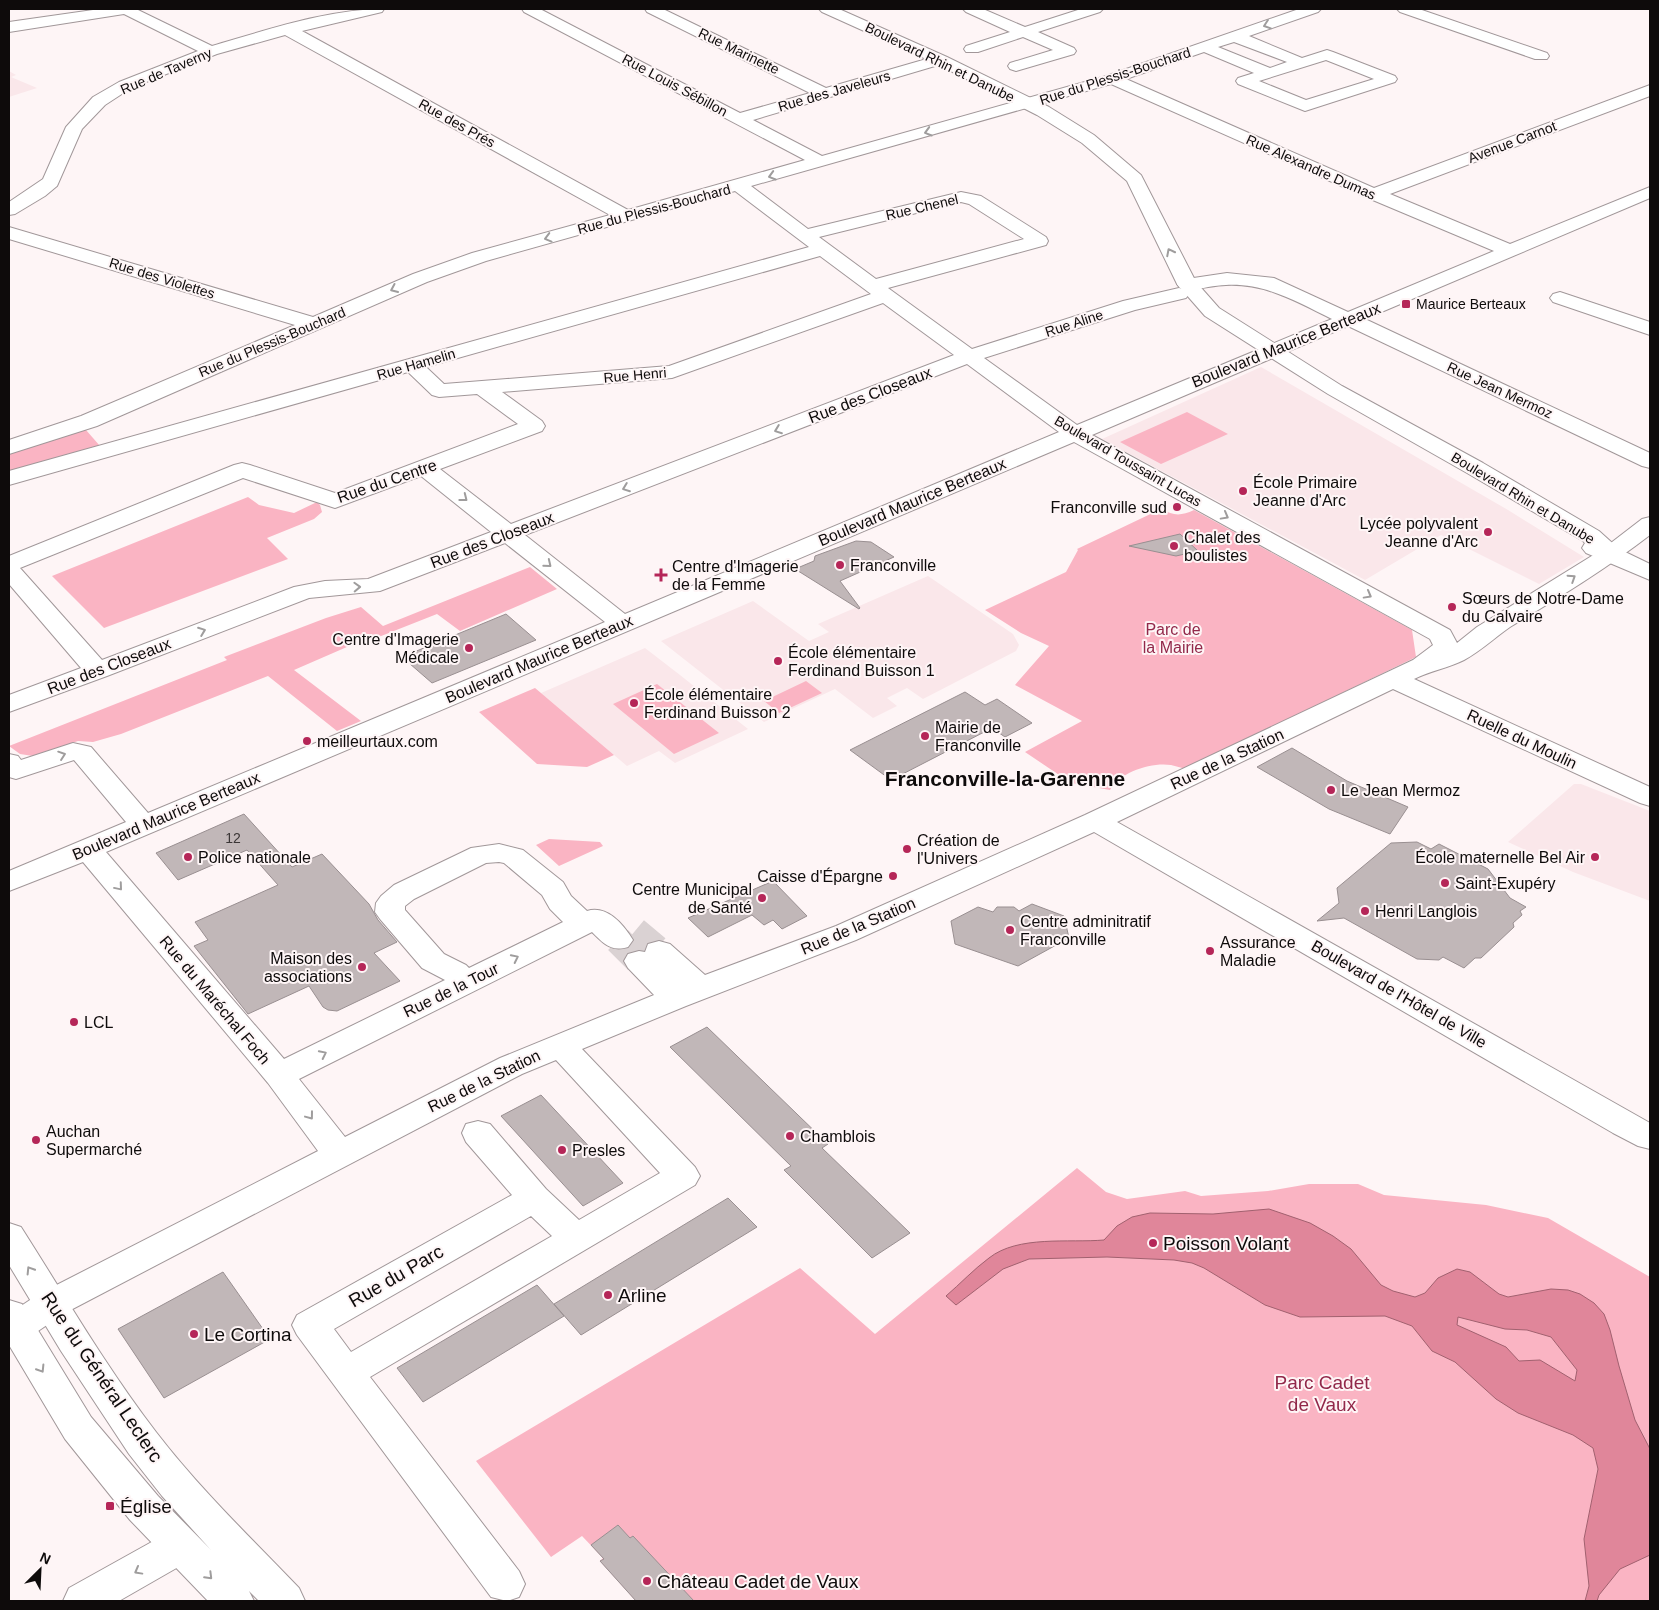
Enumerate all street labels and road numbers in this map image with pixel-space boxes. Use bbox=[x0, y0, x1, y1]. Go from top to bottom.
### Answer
street label: Boulevard Rhin et Danube bbox=[863, 19, 1017, 105]
street label: Rue Marinette bbox=[696, 25, 782, 78]
street label: Rue du Plessis-Bouchard bbox=[1037, 44, 1193, 108]
street label: Rue de Taverny bbox=[118, 45, 214, 97]
street label: Rue Louis Sébillon bbox=[620, 51, 730, 119]
street label: Rue des Javeleurs bbox=[776, 67, 892, 115]
street label: Rue des Prés bbox=[416, 95, 498, 151]
street label: Avenue Carnot bbox=[1466, 118, 1558, 166]
street label: Rue Alexandre Dumas bbox=[1244, 131, 1378, 203]
street label: Rue du Plessis-Bouchard bbox=[576, 181, 732, 237]
street label: Rue Chenel bbox=[884, 191, 960, 223]
street label: Rue des Violettes bbox=[107, 254, 217, 302]
street label: Boulevard Maurice Berteaux bbox=[1189, 299, 1383, 391]
street label: Rue du Plessis-Bouchard bbox=[196, 304, 348, 380]
street label: Rue Aline bbox=[1043, 306, 1105, 340]
street label: Rue Hamelin bbox=[375, 345, 457, 383]
street label: Rue Jean Mermoz bbox=[1445, 359, 1555, 421]
street label: Rue Henri bbox=[603, 364, 667, 386]
street label: Rue des Closeaux bbox=[806, 364, 934, 426]
street label: Boulevard Toussaint Lucas bbox=[1052, 412, 1204, 510]
street label: Boulevard Rhin et Danube bbox=[1448, 449, 1598, 547]
street label: Boulevard Maurice Berteaux bbox=[816, 455, 1008, 549]
street label: Rue du Centre bbox=[335, 456, 439, 506]
street label: Rue des Closeaux bbox=[428, 509, 556, 571]
street label: Boulevard Maurice Berteaux bbox=[443, 612, 635, 706]
street label: Rue des Closeaux bbox=[45, 635, 173, 697]
street label: Ruelle du Moulin bbox=[1464, 706, 1580, 772]
street label: Rue de la Station bbox=[1168, 725, 1286, 793]
street label: Boulevard Maurice Berteaux bbox=[70, 769, 262, 863]
street label: Rue de la Station bbox=[798, 894, 918, 958]
street label: Rue du Maréchal Foch bbox=[156, 933, 274, 1067]
street label: Boulevard de l'Hôtel de Ville bbox=[1308, 937, 1490, 1051]
street label: Rue de la Tour bbox=[401, 959, 502, 1020]
street label: Rue de la Station bbox=[425, 1046, 543, 1116]
street label: Rue du Parc bbox=[345, 1241, 447, 1311]
street label: Rue du Général Leclerc bbox=[37, 1288, 167, 1466]

